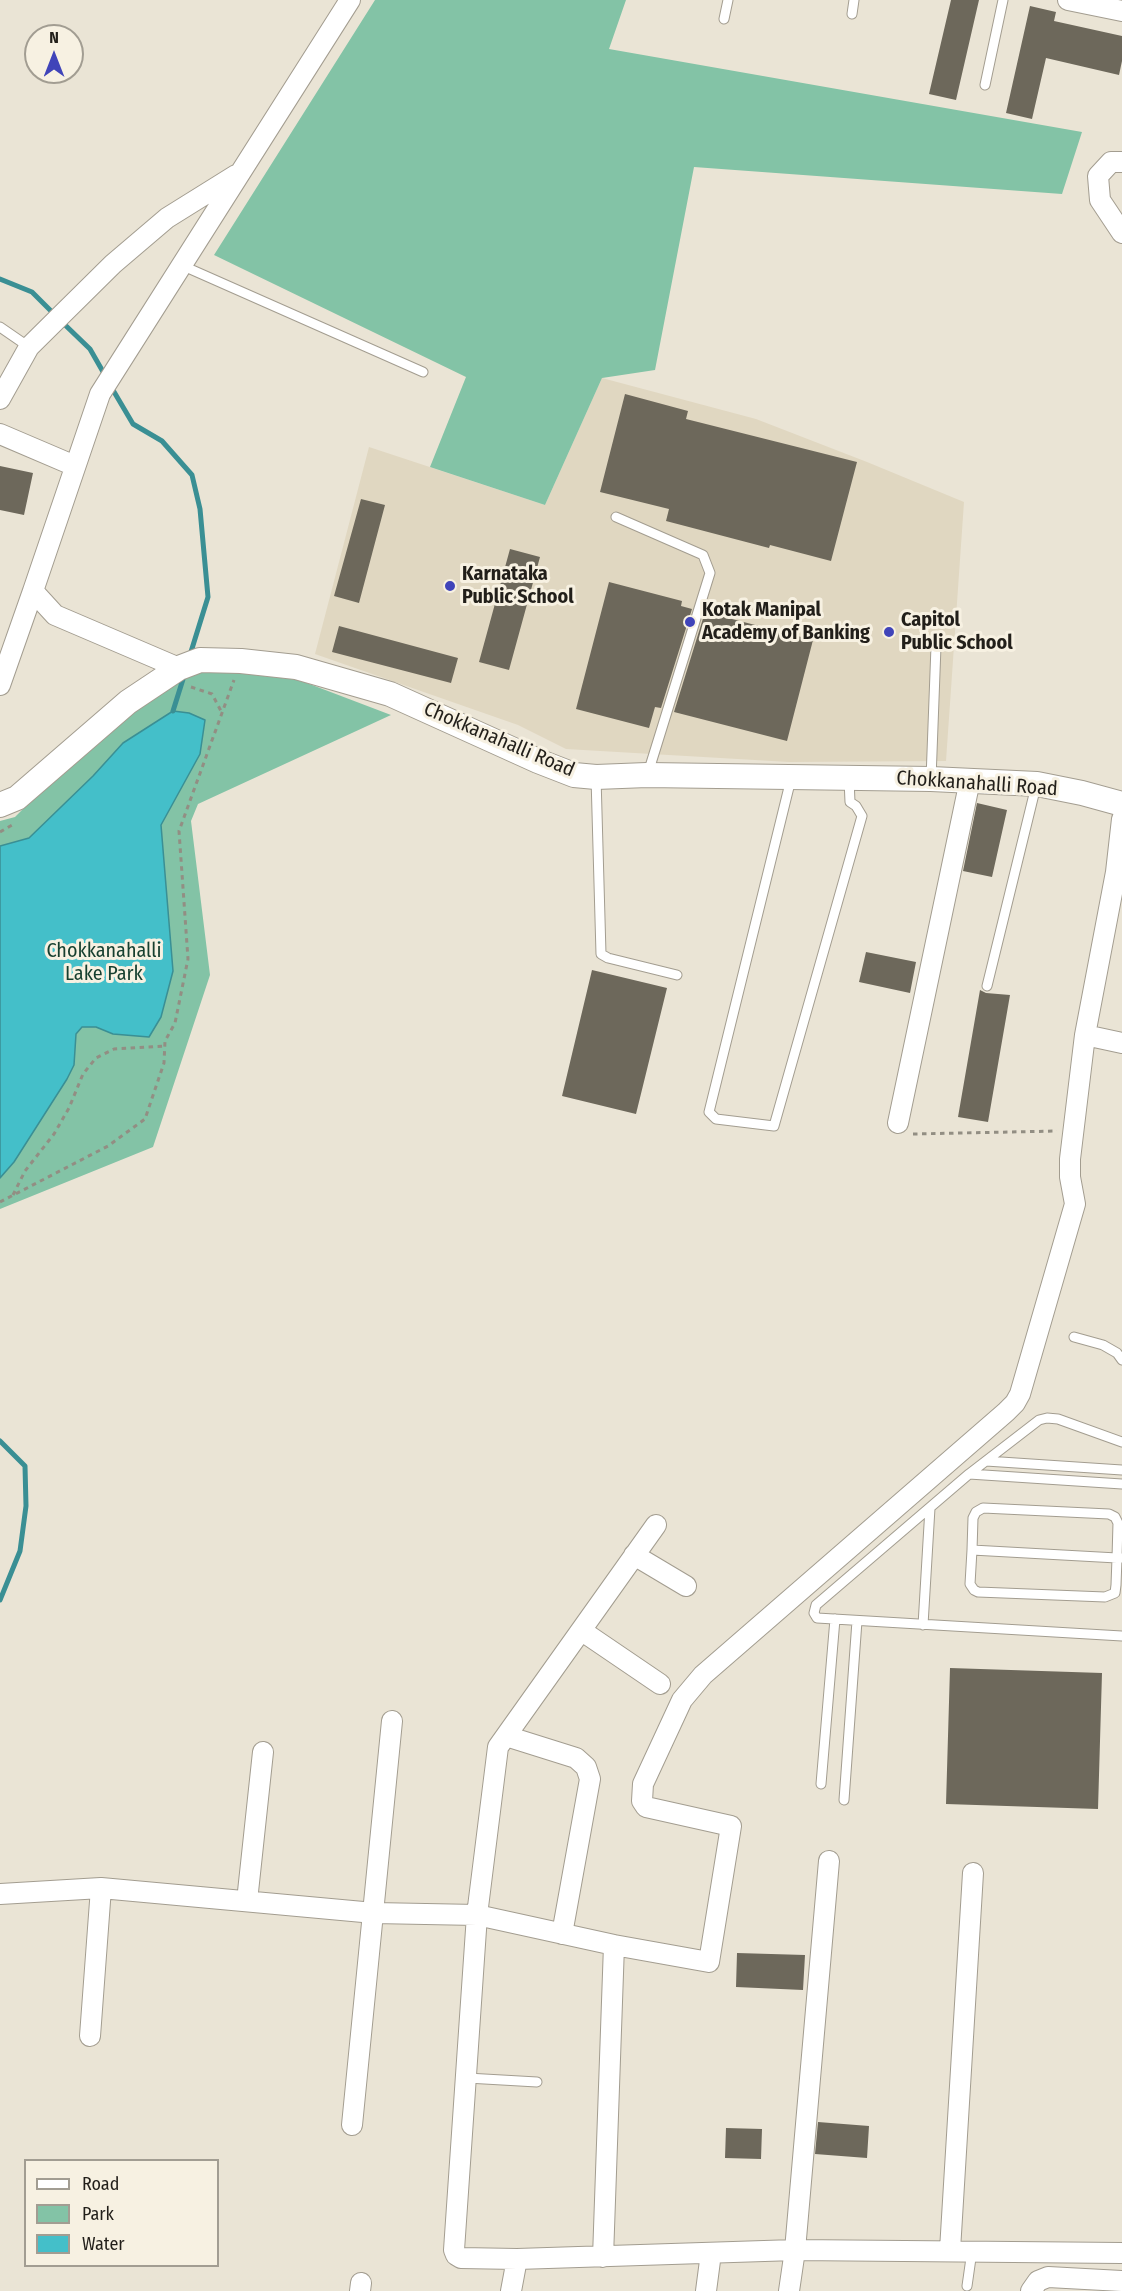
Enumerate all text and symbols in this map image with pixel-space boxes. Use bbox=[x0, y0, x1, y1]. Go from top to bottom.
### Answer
north arrow bbox=[24, 24, 84, 84]
text: N bbox=[49, 28, 59, 47]
place label: Karnataka Public School bbox=[462, 562, 574, 609]
marker: Karnataka Public School bbox=[443, 579, 457, 593]
place label: Kotak Manipal Academy of Banking bbox=[702, 598, 870, 645]
place label: Capitol Public School bbox=[901, 608, 1013, 655]
marker: Kotak Manipal Academy of Banking bbox=[683, 615, 697, 629]
marker: Capitol Public School bbox=[882, 625, 896, 639]
street label: Chokkanahalli Road bbox=[420, 697, 578, 783]
street label: Chokkanahalli Road bbox=[896, 766, 1058, 802]
park label: Chokkanahalli Lake Park bbox=[46, 939, 162, 986]
legend bbox=[24, 2159, 219, 2267]
text: Road bbox=[82, 2173, 119, 2195]
text: Park bbox=[82, 2203, 114, 2225]
text: Water bbox=[82, 2233, 125, 2255]

